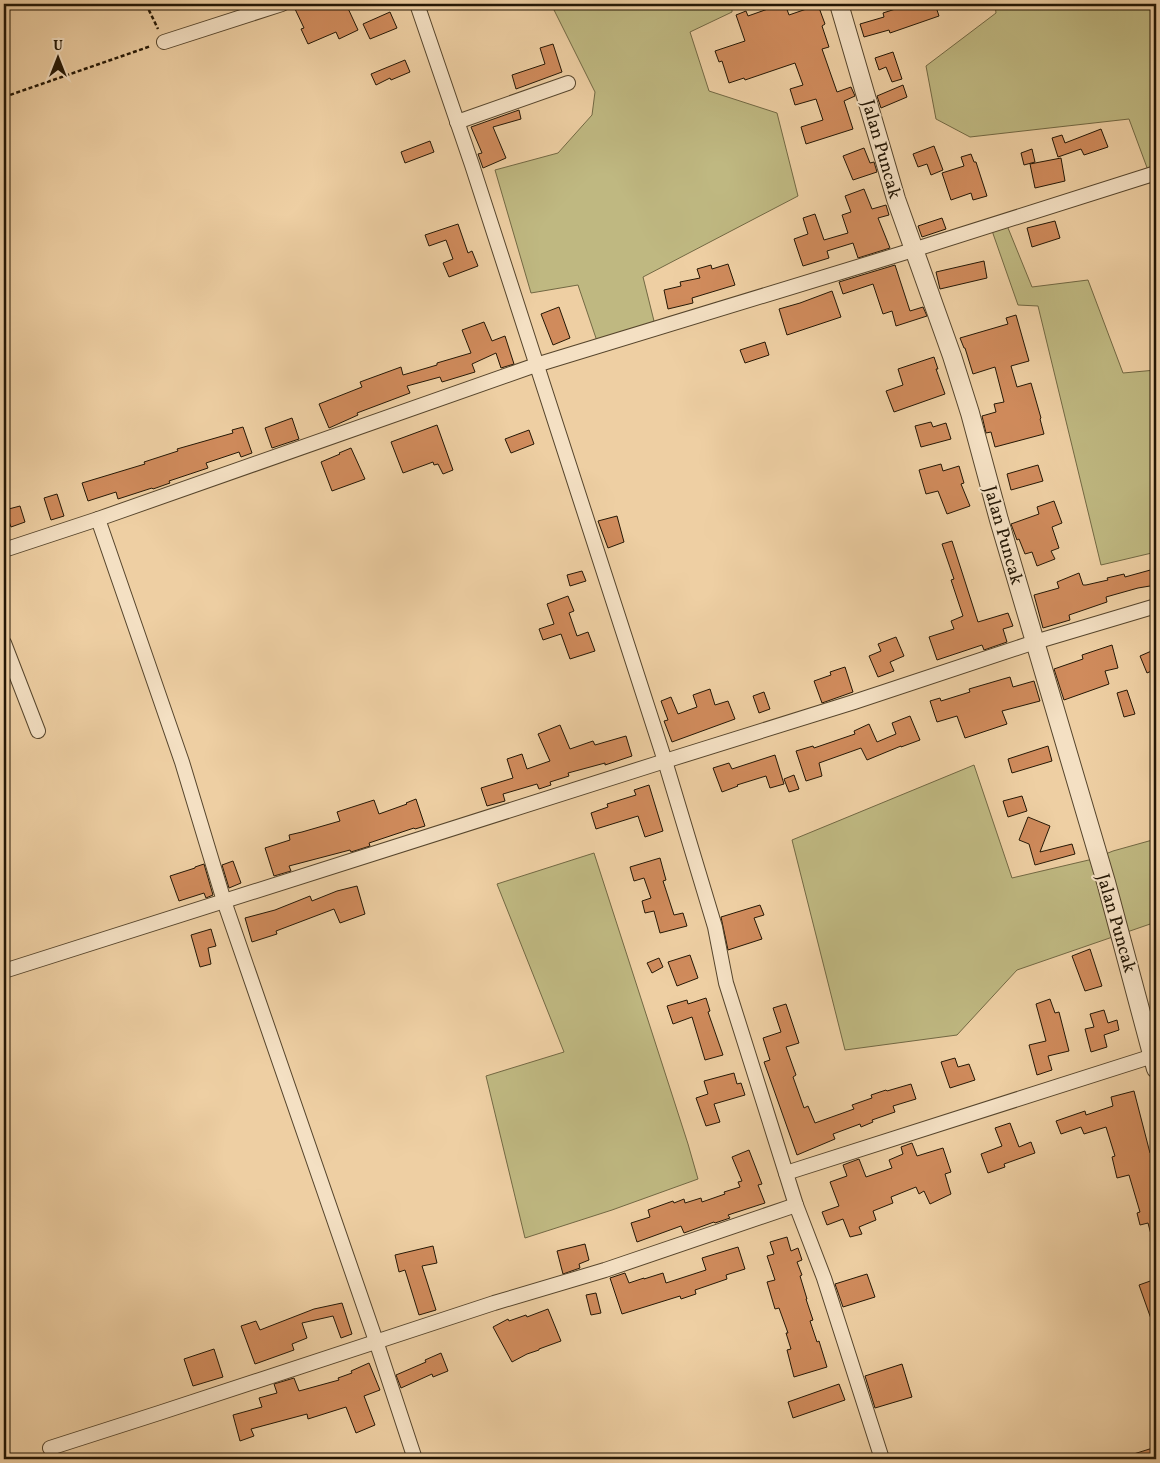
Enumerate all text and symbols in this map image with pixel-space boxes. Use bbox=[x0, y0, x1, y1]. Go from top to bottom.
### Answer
north arrow bbox=[32, 32, 82, 82]
text: U bbox=[53, 37, 63, 56]
street label: Jalan Puncak bbox=[855, 97, 907, 202]
street label: Jalan Puncak bbox=[977, 483, 1029, 588]
street label: Jalan Puncak bbox=[1090, 871, 1142, 976]

